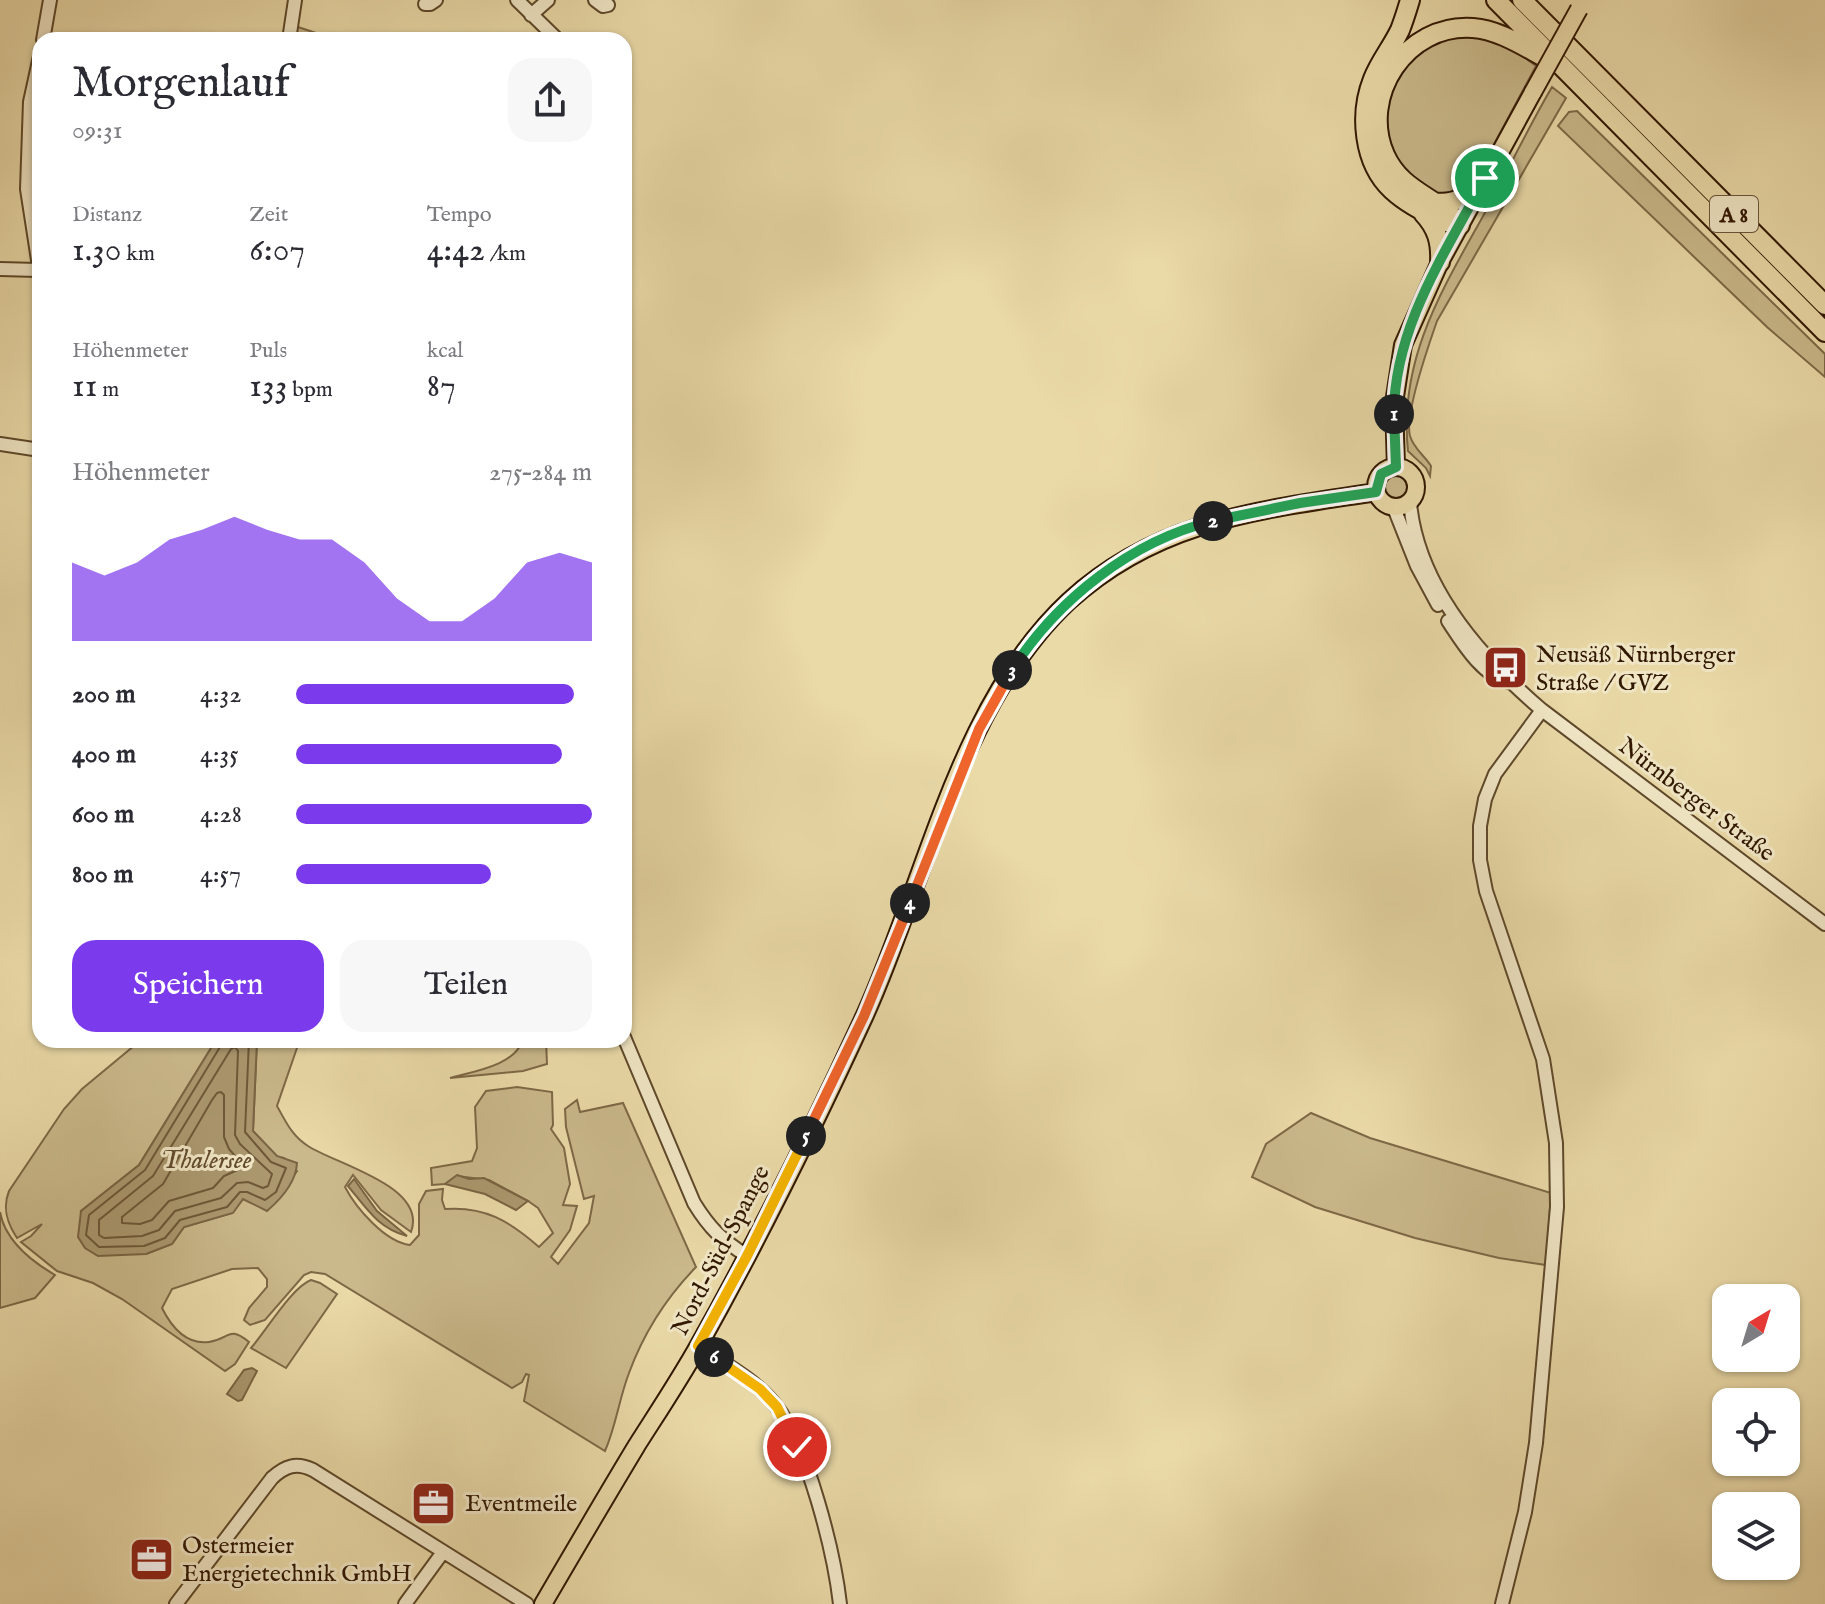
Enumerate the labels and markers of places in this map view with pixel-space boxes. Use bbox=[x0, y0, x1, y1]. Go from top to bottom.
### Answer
pin bbox=[1451, 144, 1519, 212]
pin: 1 bbox=[1374, 394, 1414, 434]
pin: 2 bbox=[1193, 501, 1233, 541]
place label: Neusäß Nürnberger Straße / GVZ bbox=[1536, 640, 1736, 699]
bus stop icon: Neusäß Nürnberger Straße / GVZ bbox=[1481, 644, 1529, 692]
pin: 3 bbox=[992, 650, 1032, 690]
pin: 4 bbox=[890, 883, 930, 923]
pin: 5 bbox=[786, 1116, 826, 1156]
pin: 6 bbox=[694, 1337, 734, 1377]
pin bbox=[763, 1413, 831, 1481]
office icon: Eventmeile bbox=[410, 1479, 458, 1527]
place label: Eventmeile bbox=[465, 1489, 577, 1520]
place label: Ostermeier Energietechnik GmbH bbox=[182, 1531, 412, 1590]
office icon: Ostermeier Energietechnik GmbH bbox=[127, 1535, 175, 1583]

